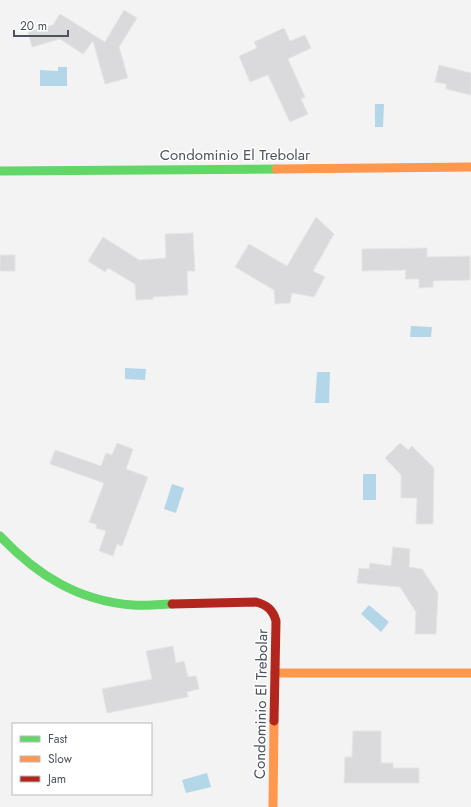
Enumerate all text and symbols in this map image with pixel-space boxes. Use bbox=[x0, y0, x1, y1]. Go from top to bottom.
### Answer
scale bar bbox=[14, 12, 68, 38]
text: 20 m bbox=[20, 17, 47, 35]
street label: Condominio El Trebolar bbox=[160, 144, 311, 166]
street label: Condominio El Trebolar bbox=[249, 628, 273, 779]
legend bbox=[12, 723, 152, 795]
text: Fast bbox=[48, 730, 67, 748]
text: Slow bbox=[48, 750, 73, 768]
text: Jam bbox=[46, 770, 66, 788]

